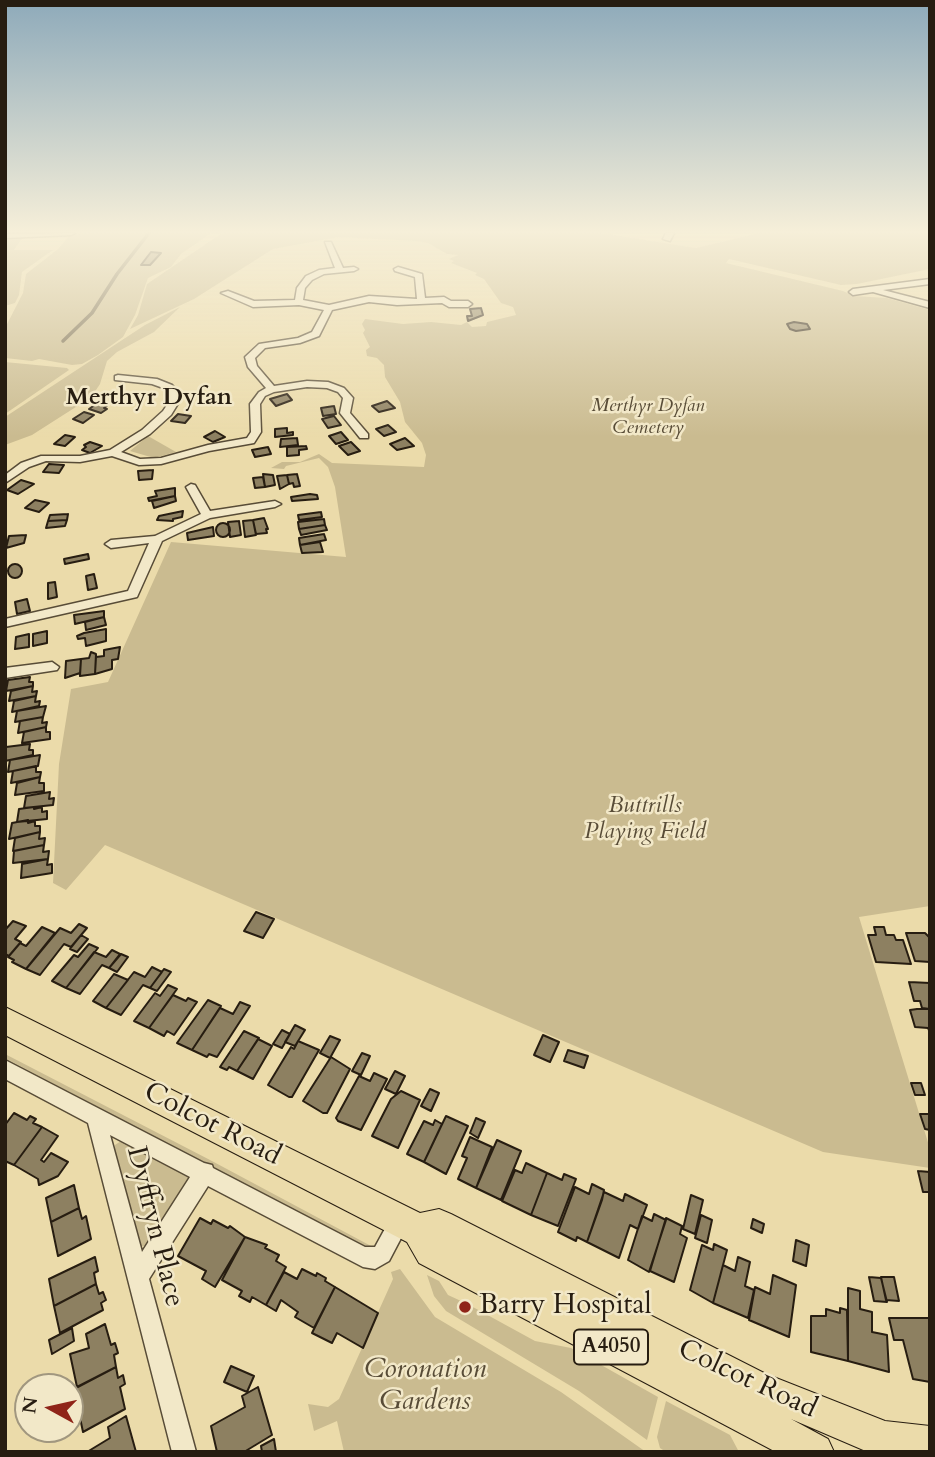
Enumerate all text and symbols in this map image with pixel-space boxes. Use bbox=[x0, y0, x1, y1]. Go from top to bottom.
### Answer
district label: Merthyr Dyfan bbox=[66, 384, 232, 412]
park label: Merthyr Dyfan Cemetery bbox=[592, 396, 704, 440]
park label: Buttrills Playing Field bbox=[584, 793, 706, 847]
street label: Colcot Road bbox=[138, 1076, 286, 1174]
street label: Dyffryn Place bbox=[118, 1143, 190, 1311]
place label: Barry Hospital bbox=[479, 1290, 652, 1324]
marker: Barry Hospital bbox=[457, 1299, 473, 1315]
road number: A4050 bbox=[574, 1330, 648, 1364]
street label: Colcot Road bbox=[672, 1333, 822, 1427]
park label: Coronation Gardens bbox=[364, 1354, 486, 1420]
north arrow bbox=[14, 1373, 84, 1443]
text: N bbox=[16, 1395, 44, 1415]

